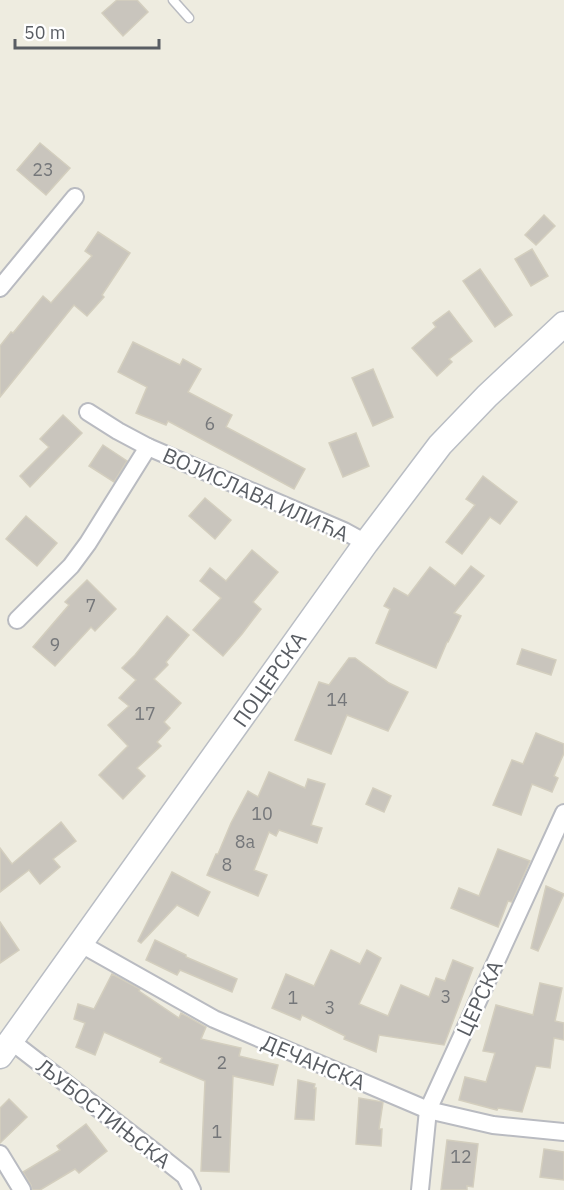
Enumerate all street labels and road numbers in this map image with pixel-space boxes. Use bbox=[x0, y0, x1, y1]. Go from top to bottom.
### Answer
street label: ВОЈИСЛАВА ИЛИЋА bbox=[159, 440, 353, 548]
street label: ПОЦЕРСКА bbox=[226, 626, 312, 732]
street label: ЦЕРСКА bbox=[449, 956, 509, 1040]
street label: ДЕЧАНСКА bbox=[258, 1028, 370, 1096]
street label: ЉУБОСТИЊСКА bbox=[31, 1052, 177, 1174]

